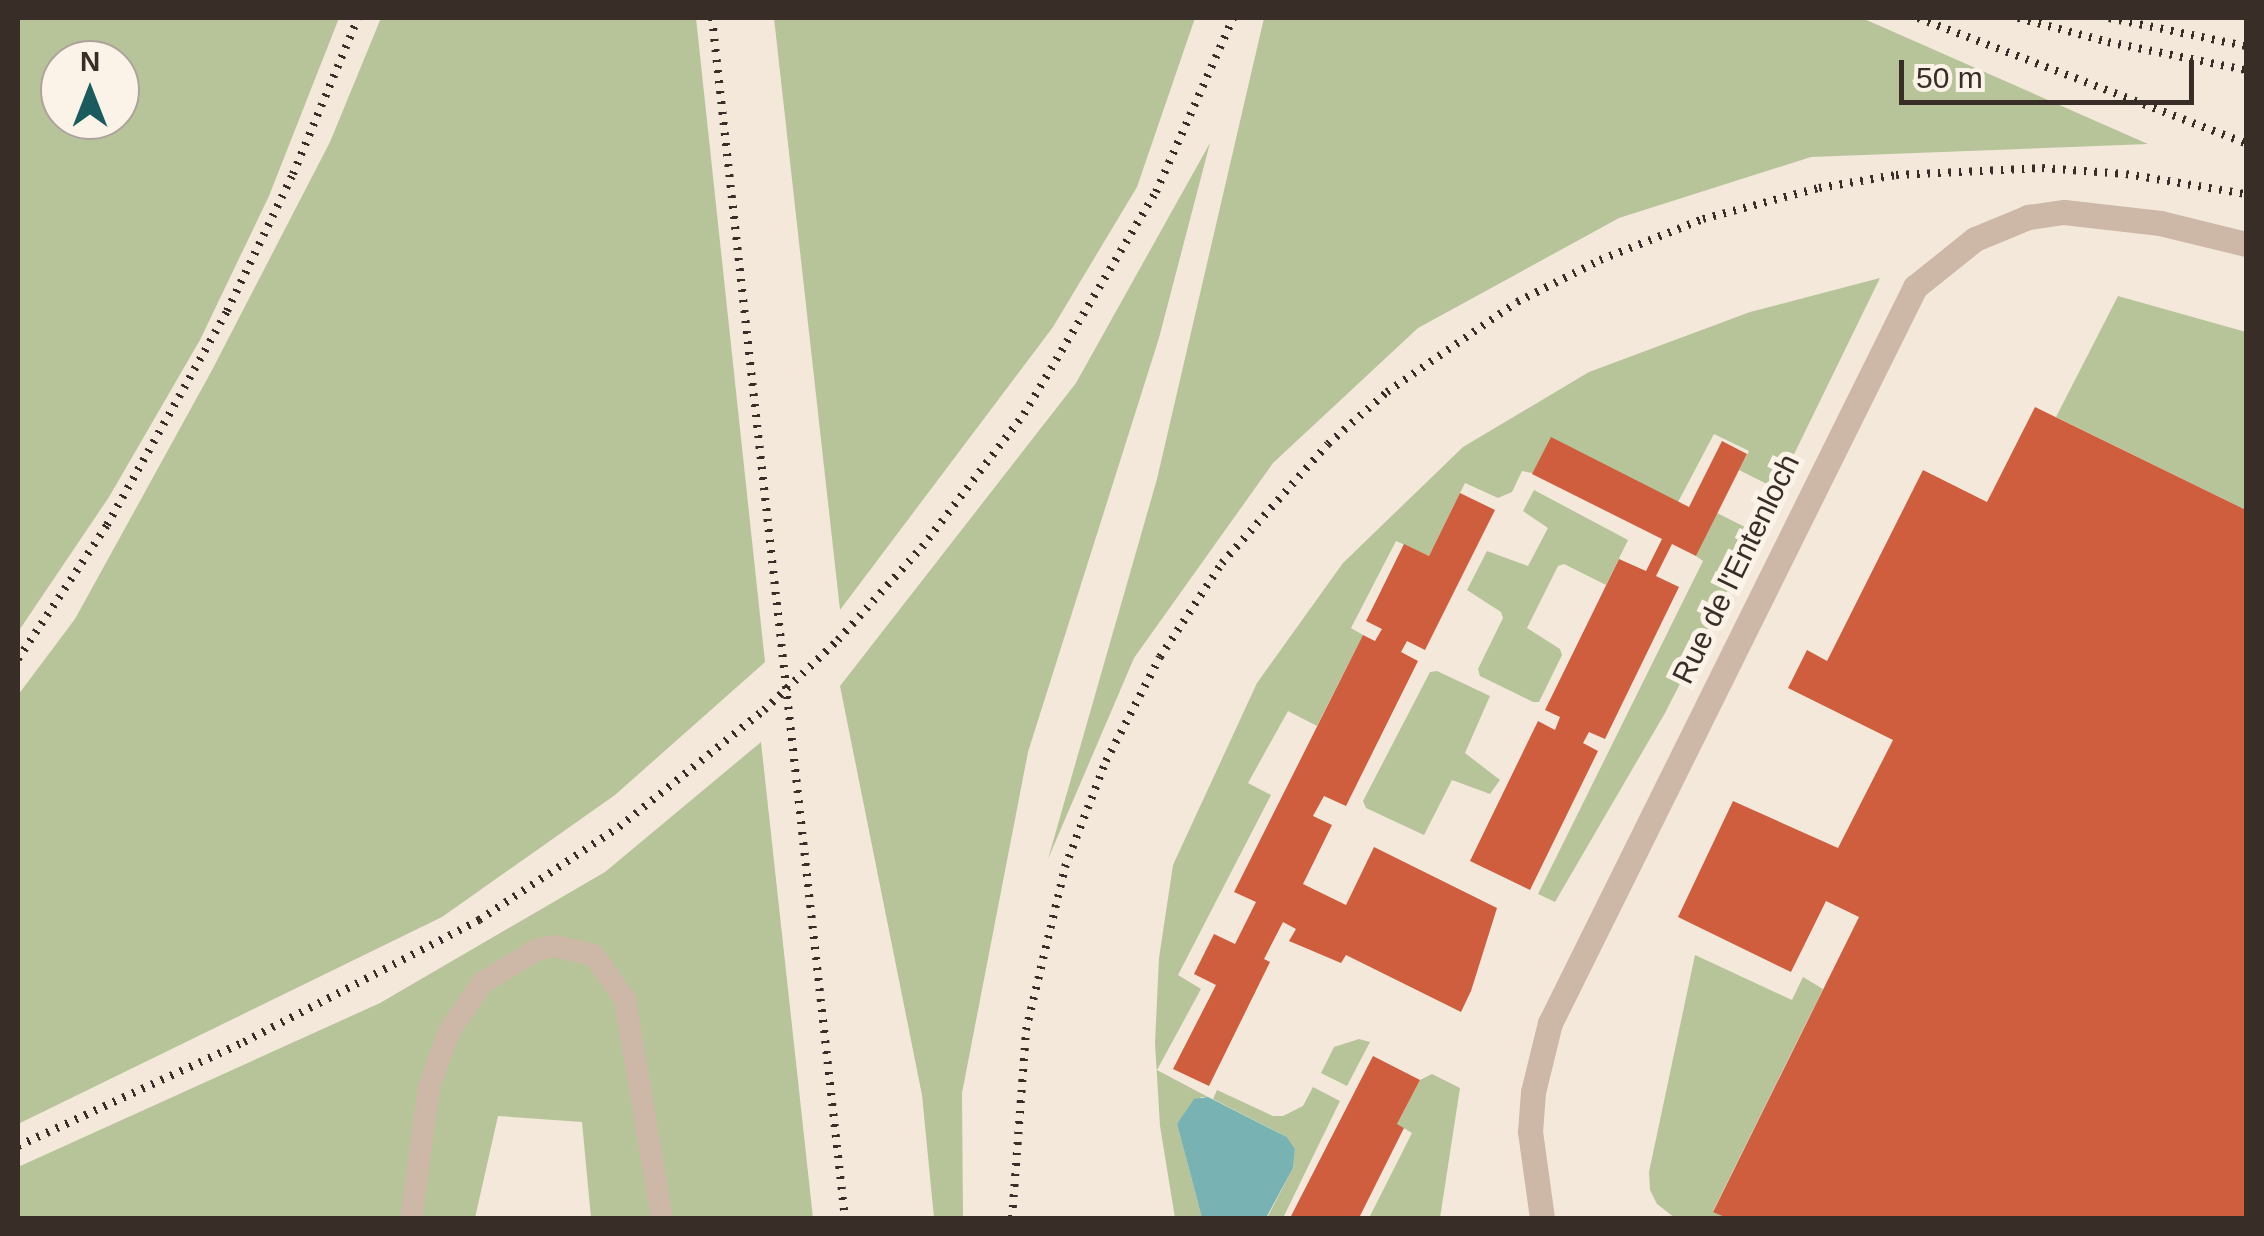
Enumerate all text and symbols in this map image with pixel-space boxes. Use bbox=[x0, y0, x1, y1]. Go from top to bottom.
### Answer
north arrow bbox=[40, 40, 140, 140]
scale bar bbox=[1904, 40, 2199, 102]
text: N bbox=[80, 46, 100, 77]
text: 50 m bbox=[1916, 61, 1983, 94]
street label: Rue de l'Entenloch bbox=[1665, 448, 1807, 690]

